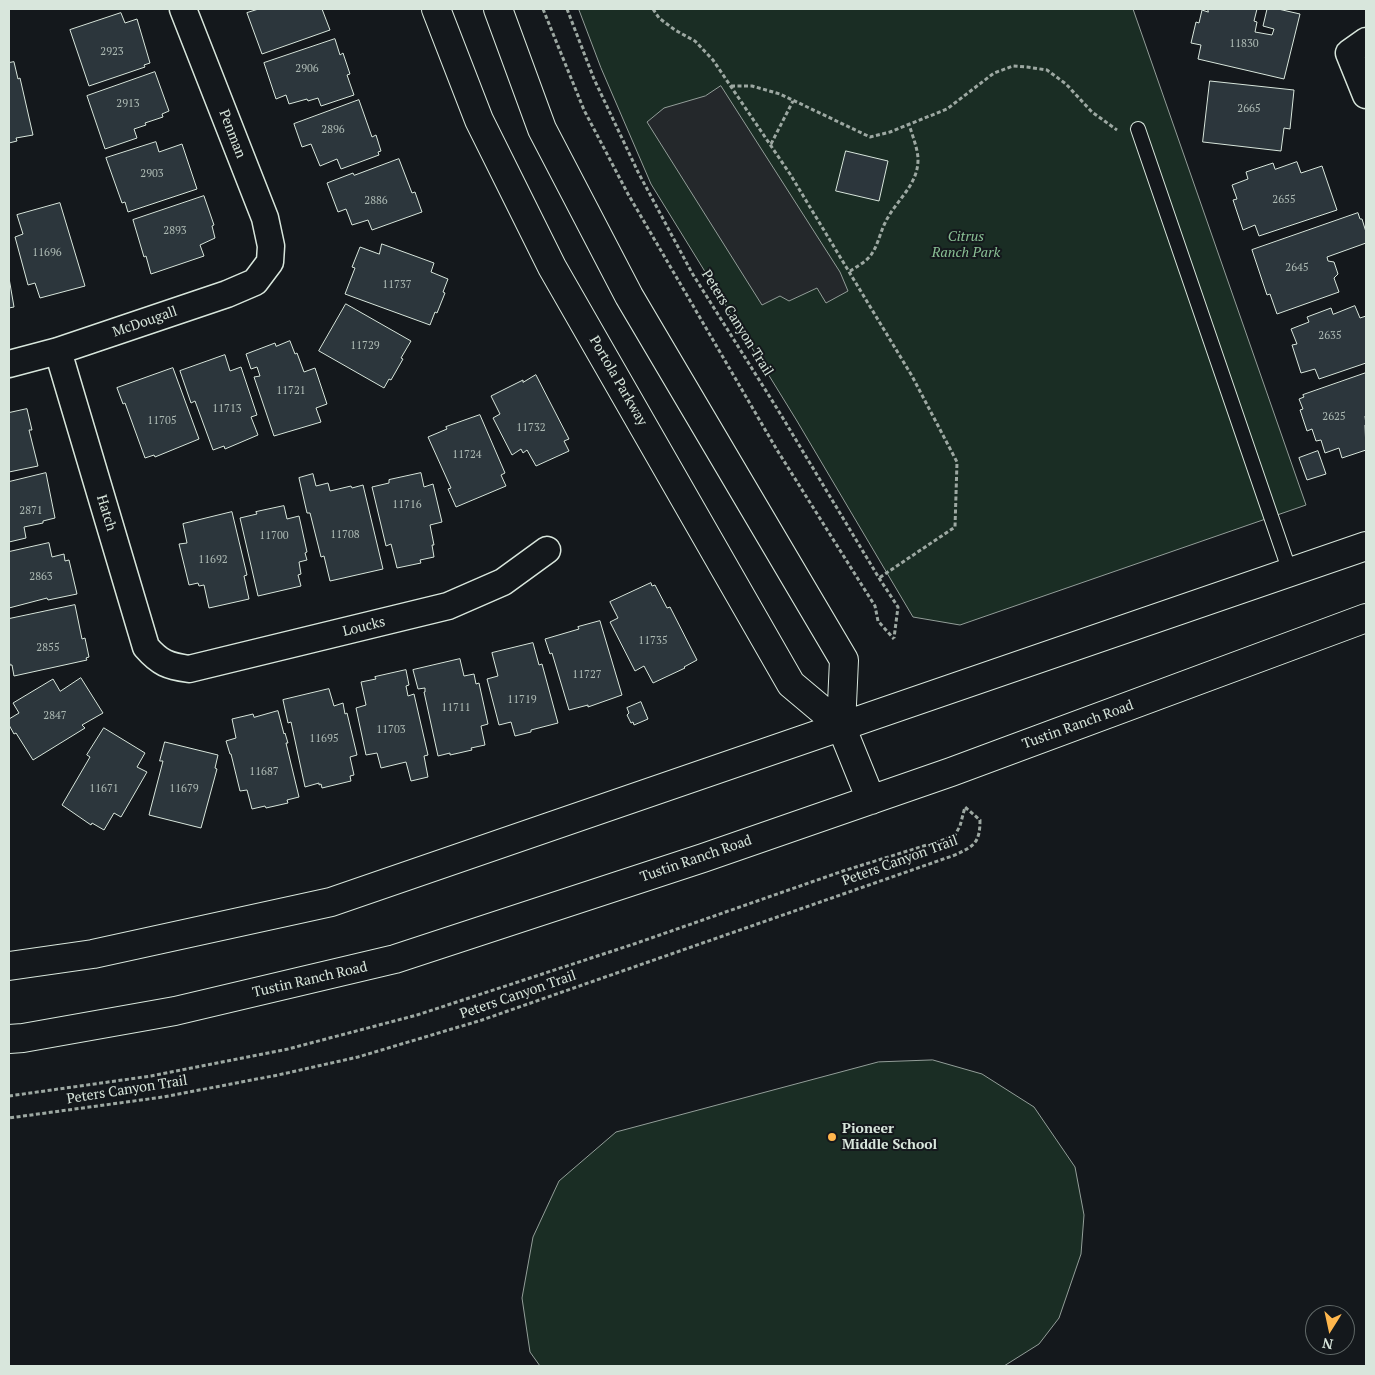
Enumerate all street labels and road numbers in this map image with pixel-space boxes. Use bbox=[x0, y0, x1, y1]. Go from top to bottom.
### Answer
street label: Penman bbox=[215, 107, 249, 161]
street label: Peters Canyon Trail bbox=[698, 267, 776, 379]
street label: McDougall bbox=[110, 303, 180, 341]
street label: Portola Parkway bbox=[585, 333, 651, 429]
street label: Hatch bbox=[93, 493, 119, 533]
street label: Loucks bbox=[341, 614, 387, 640]
street label: Tustin Ranch Road bbox=[1020, 697, 1136, 753]
street label: Tustin Ranch Road bbox=[638, 832, 754, 886]
street label: Peters Canyon Trail bbox=[840, 832, 960, 890]
street label: Tustin Ranch Road bbox=[251, 959, 369, 1001]
street label: Peters Canyon Trail bbox=[458, 967, 578, 1023]
street label: Peters Canyon Trail bbox=[66, 1072, 188, 1108]

